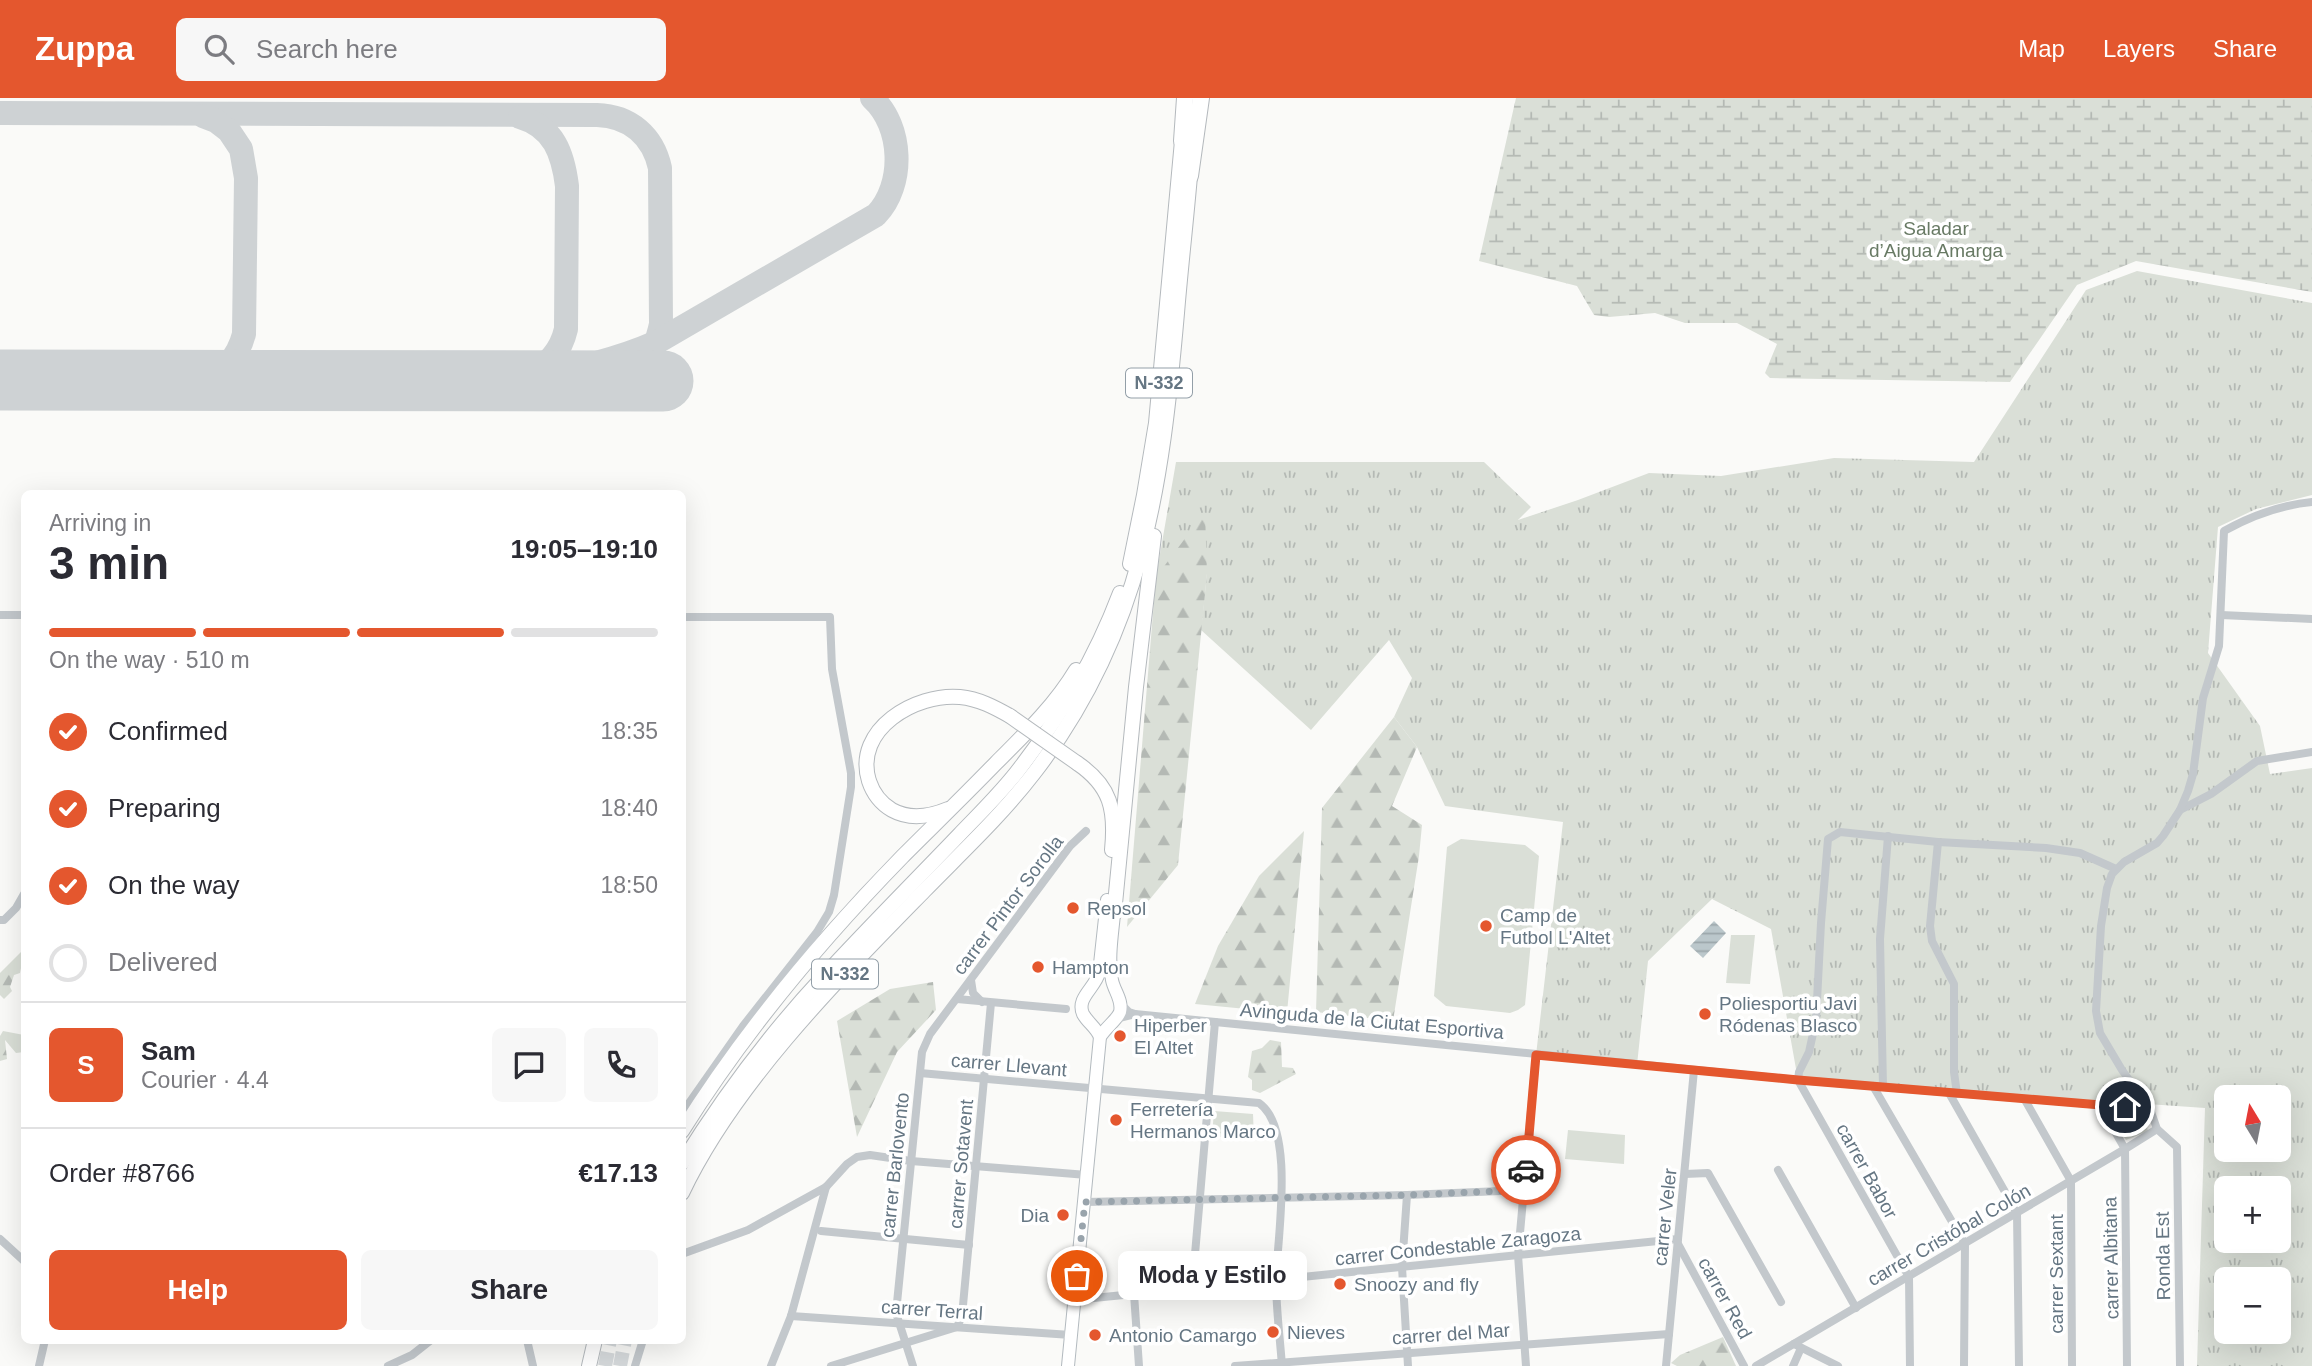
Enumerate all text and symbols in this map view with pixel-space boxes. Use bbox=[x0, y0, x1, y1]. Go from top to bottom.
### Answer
search box bbox=[176, 18, 666, 81]
text: Zuppa bbox=[35, 30, 134, 67]
icon: search bbox=[200, 30, 238, 68]
text: Search here bbox=[256, 34, 398, 64]
text: Map bbox=[2018, 35, 2065, 62]
text: Layers bbox=[2103, 35, 2175, 62]
text: Share bbox=[2213, 35, 2277, 62]
park label: Saladar d’Aigua Amarga bbox=[1869, 218, 2003, 261]
road number: N-332 bbox=[1126, 368, 1192, 398]
text: Arriving in bbox=[49, 510, 151, 536]
text: 19:05–19:10 bbox=[511, 534, 658, 564]
text: 3 min bbox=[49, 537, 169, 589]
text: On the way · 510 m bbox=[49, 647, 250, 673]
icon: check bbox=[49, 713, 87, 751]
text: Confirmed bbox=[108, 716, 228, 746]
text: 18:35 bbox=[600, 718, 658, 744]
icon: check bbox=[49, 790, 87, 828]
text: Preparing bbox=[108, 793, 221, 823]
text: 18:40 bbox=[600, 795, 658, 821]
street label: carrer Pintor Sorolla bbox=[949, 831, 1067, 979]
icon: check bbox=[49, 867, 87, 905]
text: On the way bbox=[108, 870, 240, 900]
text: 18:50 bbox=[600, 872, 658, 898]
place label: Repsol bbox=[1087, 898, 1146, 919]
marker: Repsol bbox=[1065, 900, 1081, 916]
place label: Camp de Futbol L'Altet bbox=[1500, 905, 1611, 948]
marker: Camp de Futbol L'Altet bbox=[1478, 918, 1494, 934]
text: Delivered bbox=[108, 947, 218, 977]
place label: Hampton bbox=[1052, 957, 1129, 978]
marker: Hampton bbox=[1030, 959, 1046, 975]
road number: N-332 bbox=[812, 960, 878, 988]
place label: Poliesportiu Javi Ródenas Blasco bbox=[1719, 993, 1857, 1036]
street label: Avinguda de la Ciutat Esportiva bbox=[1239, 999, 1505, 1043]
marker: Poliesportiu Javi Ródenas Blasco bbox=[1697, 1006, 1713, 1022]
place label: Hiperber El Altet bbox=[1134, 1015, 1208, 1058]
button: chat bbox=[492, 1028, 566, 1102]
button: phone bbox=[584, 1028, 658, 1102]
marker: Hiperber El Altet bbox=[1112, 1028, 1128, 1044]
text: Sam bbox=[141, 1036, 196, 1066]
street label: carrer Llevant bbox=[950, 1049, 1068, 1081]
text: S bbox=[77, 1050, 95, 1080]
text: Courier · 4.4 bbox=[141, 1067, 269, 1093]
pin bbox=[2095, 1077, 2155, 1137]
north arrow bbox=[2214, 1085, 2291, 1162]
map controls bbox=[2214, 1085, 2291, 1344]
icon: home bbox=[2106, 1088, 2144, 1126]
street label: carrer Barlovento bbox=[877, 1091, 913, 1239]
street label: carrer Sotavent bbox=[945, 1098, 977, 1230]
place label: Ferretería Hermanos Marco bbox=[1130, 1099, 1276, 1142]
marker: Ferretería Hermanos Marco bbox=[1108, 1112, 1124, 1128]
street label: carrer Babor bbox=[1832, 1120, 1902, 1223]
courier bbox=[1491, 1135, 1561, 1205]
icon: car bbox=[1507, 1151, 1545, 1189]
text: Order #8766 bbox=[49, 1158, 195, 1188]
text: €17.13 bbox=[578, 1158, 658, 1188]
street label: carrer Veler bbox=[1649, 1166, 1681, 1267]
button: + bbox=[2214, 1176, 2291, 1253]
street label: carrer Cristóbal Colón bbox=[1864, 1180, 2034, 1290]
street label: carrer Albitana bbox=[2099, 1196, 2123, 1319]
place label: Dia bbox=[1020, 1205, 1049, 1226]
marker: Dia bbox=[1055, 1207, 1071, 1223]
street label: Ronda Est bbox=[2152, 1211, 2174, 1301]
street label: carrer Sextant bbox=[2046, 1214, 2067, 1334]
street label: carrer Condestable Zaragoza bbox=[1334, 1223, 1582, 1269]
pin bbox=[1047, 1246, 1107, 1306]
button: Help bbox=[49, 1250, 347, 1330]
button: Share bbox=[361, 1250, 658, 1330]
callout: Moda y Estilo bbox=[1119, 1252, 1308, 1300]
street label: carrer Red bbox=[1694, 1254, 1756, 1342]
icon: bag bbox=[1058, 1257, 1096, 1295]
text: Moda y Estilo bbox=[1138, 1262, 1287, 1288]
button: − bbox=[2214, 1267, 2291, 1344]
place label: Snoozy and fly bbox=[1354, 1274, 1479, 1295]
marker: Snoozy and fly bbox=[1332, 1276, 1348, 1292]
street label: carrer Terral bbox=[880, 1296, 984, 1324]
street label: carrer del Mar bbox=[1391, 1319, 1511, 1349]
place label: Nieves bbox=[1287, 1322, 1345, 1343]
marker: Nieves bbox=[1265, 1324, 1281, 1340]
place label: Antonio Camargo bbox=[1109, 1325, 1257, 1346]
marker: Antonio Camargo bbox=[1087, 1327, 1103, 1343]

